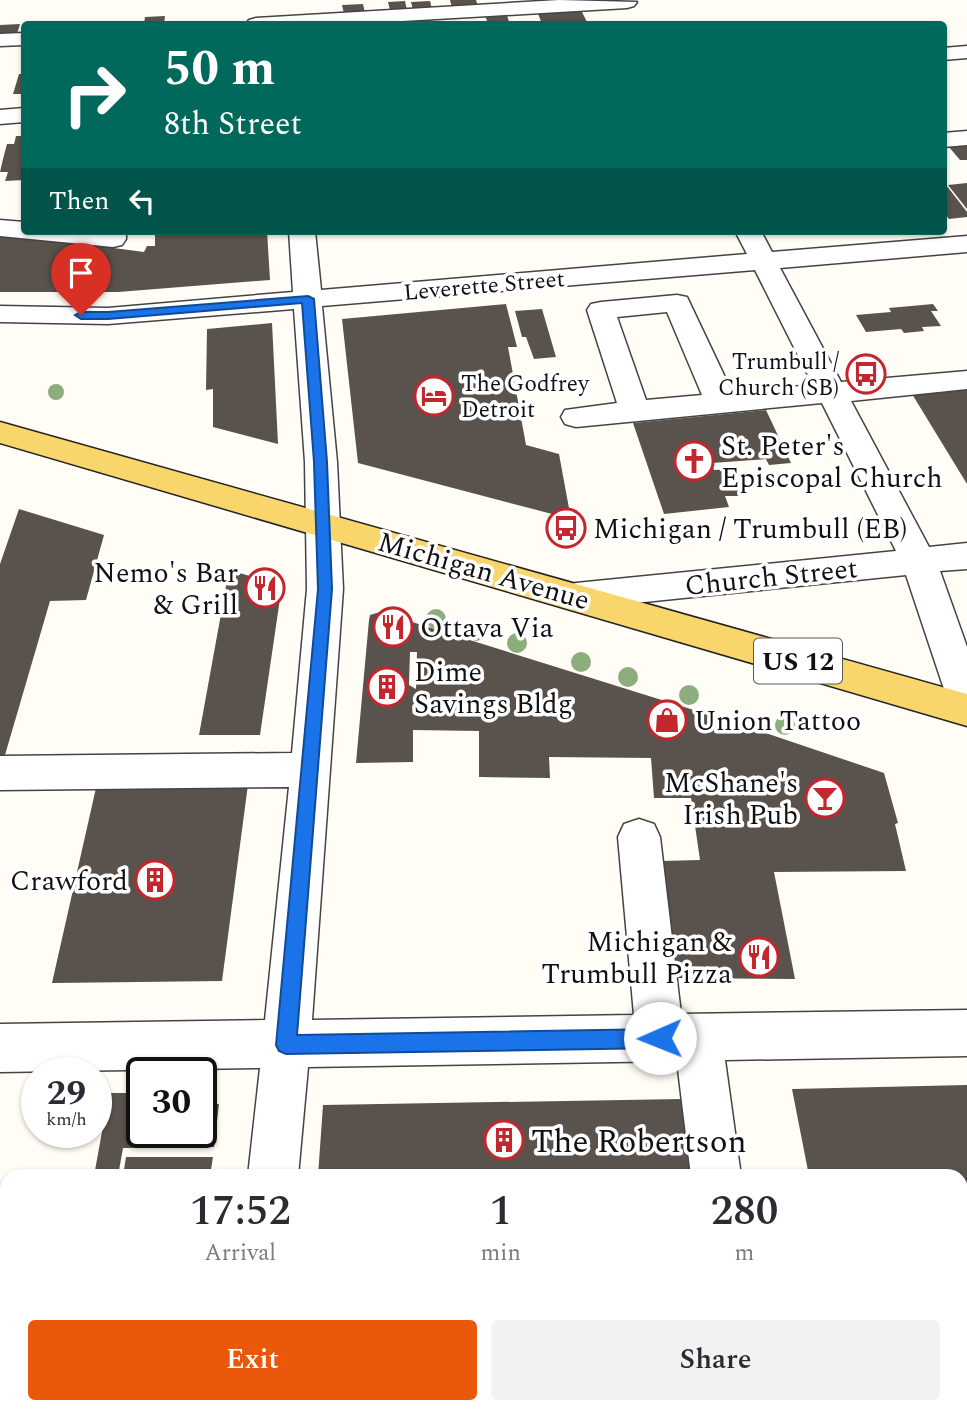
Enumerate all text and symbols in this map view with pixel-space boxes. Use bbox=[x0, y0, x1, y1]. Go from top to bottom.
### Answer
text: 50 m bbox=[164, 32, 275, 107]
icon: right bbox=[49, 49, 140, 140]
text: 8th Street bbox=[164, 100, 302, 149]
text: Then bbox=[49, 181, 109, 221]
icon: left bbox=[123, 182, 161, 220]
pin bbox=[51, 243, 111, 315]
icon: arrive bbox=[62, 254, 100, 292]
street label: Leverette Street bbox=[402, 262, 566, 311]
place label: Trumbull / Church (SB) bbox=[718, 345, 839, 406]
bus stop icon: Trumbull / Church (SB) bbox=[845, 353, 887, 395]
place label: The Godfrey Detroit bbox=[461, 367, 590, 428]
hotel icon: The Godfrey Detroit bbox=[413, 375, 455, 417]
place label: St. Peter's Episcopal Church bbox=[721, 425, 942, 500]
church icon: St. Peter's Episcopal Church bbox=[673, 440, 715, 482]
bus stop icon: Michigan / Trumbull (EB) bbox=[545, 507, 587, 549]
place label: Michigan / Trumbull (EB) bbox=[593, 508, 907, 551]
street label: Michigan Avenue bbox=[373, 521, 594, 622]
street label: Church Street bbox=[683, 547, 860, 608]
place label: Nemo's Bar & Grill bbox=[94, 552, 238, 627]
restaurant icon: Nemo's Bar & Grill bbox=[244, 567, 286, 609]
restaurant icon: Ottava Via bbox=[372, 606, 414, 648]
place label: Ottava Via bbox=[420, 607, 554, 650]
road number: US 12 bbox=[754, 638, 842, 684]
place label: Dime Savings Bldg bbox=[414, 651, 573, 726]
building icon: Dime Savings Bldg bbox=[366, 666, 408, 708]
shop icon: Union Tattoo bbox=[646, 699, 688, 741]
place label: Union Tattoo bbox=[694, 700, 861, 743]
place label: McShane's Irish Pub bbox=[664, 762, 798, 837]
bar icon: McShane's Irish Pub bbox=[804, 777, 846, 819]
building icon: Crawford bbox=[134, 859, 176, 901]
place label: Crawford bbox=[10, 860, 128, 903]
place label: Michigan & Trumbull Pizza bbox=[541, 921, 733, 996]
restaurant icon: Michigan & Trumbull Pizza bbox=[738, 936, 780, 978]
position arrow bbox=[623, 1001, 697, 1075]
speed limit sign: 30 bbox=[126, 1057, 217, 1148]
text: 29 bbox=[47, 1067, 86, 1120]
text: km/h bbox=[46, 1106, 87, 1133]
place label: The Robertson bbox=[531, 1117, 747, 1167]
building icon: The Robertson bbox=[483, 1119, 525, 1161]
text: 17:52 bbox=[190, 1180, 291, 1243]
text: 1 bbox=[489, 1180, 512, 1243]
text: 280 bbox=[711, 1180, 778, 1243]
text: Arrival bbox=[204, 1236, 276, 1271]
text: min bbox=[481, 1236, 521, 1271]
text: m bbox=[735, 1236, 754, 1271]
button: Exit bbox=[28, 1320, 477, 1400]
button: Share bbox=[491, 1320, 940, 1400]

